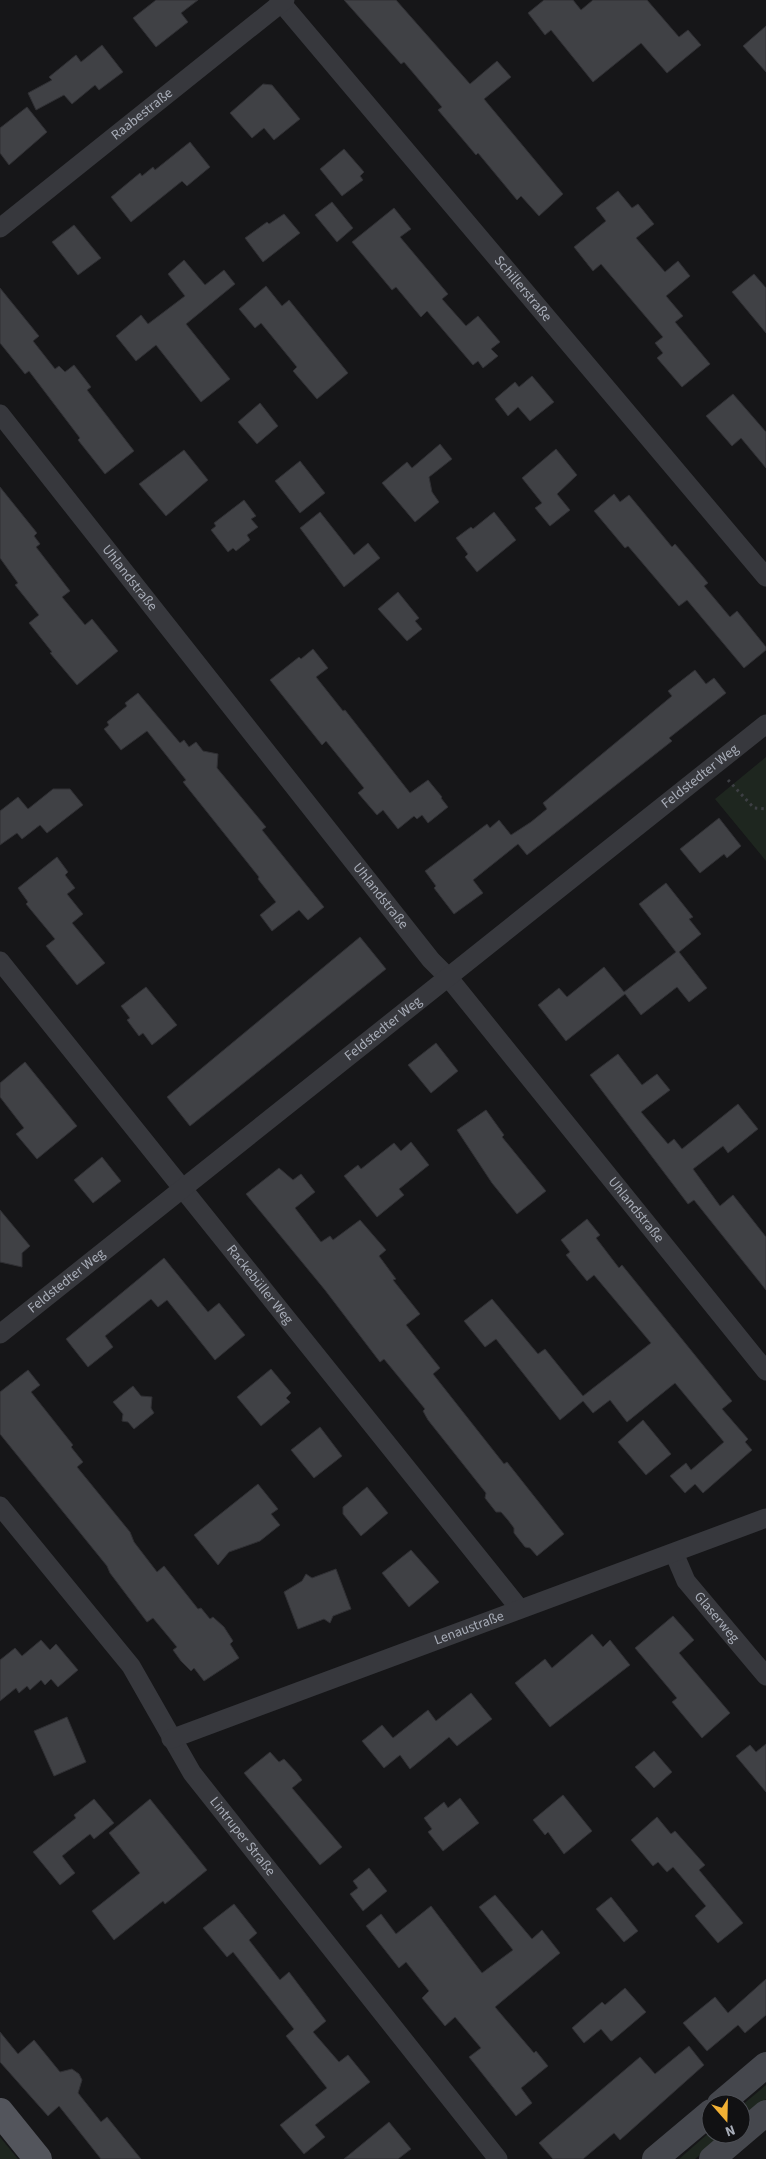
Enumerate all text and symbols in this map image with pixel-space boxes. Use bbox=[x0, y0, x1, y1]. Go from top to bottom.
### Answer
street label: Raabestraße bbox=[107, 83, 177, 145]
street label: Schillerstraße bbox=[489, 252, 557, 326]
street label: Uhlandstraße bbox=[97, 541, 162, 616]
street label: Feldstedter Weg bbox=[657, 739, 743, 814]
street label: Uhlandstraße bbox=[348, 858, 413, 933]
street label: Feldstedter Weg bbox=[340, 992, 426, 1066]
street label: Uhlandstraße bbox=[603, 1173, 669, 1247]
street label: Rackebüller Weg bbox=[222, 1241, 298, 1329]
street label: Feldstedter Weg bbox=[24, 1244, 109, 1318]
street label: Glaserweg bbox=[689, 1588, 744, 1647]
street label: Lenaustraße bbox=[431, 1606, 507, 1650]
street label: Lintruper Straße bbox=[205, 1793, 280, 1880]
north arrow bbox=[701, 2094, 751, 2144]
text: N bbox=[722, 2119, 738, 2141]

